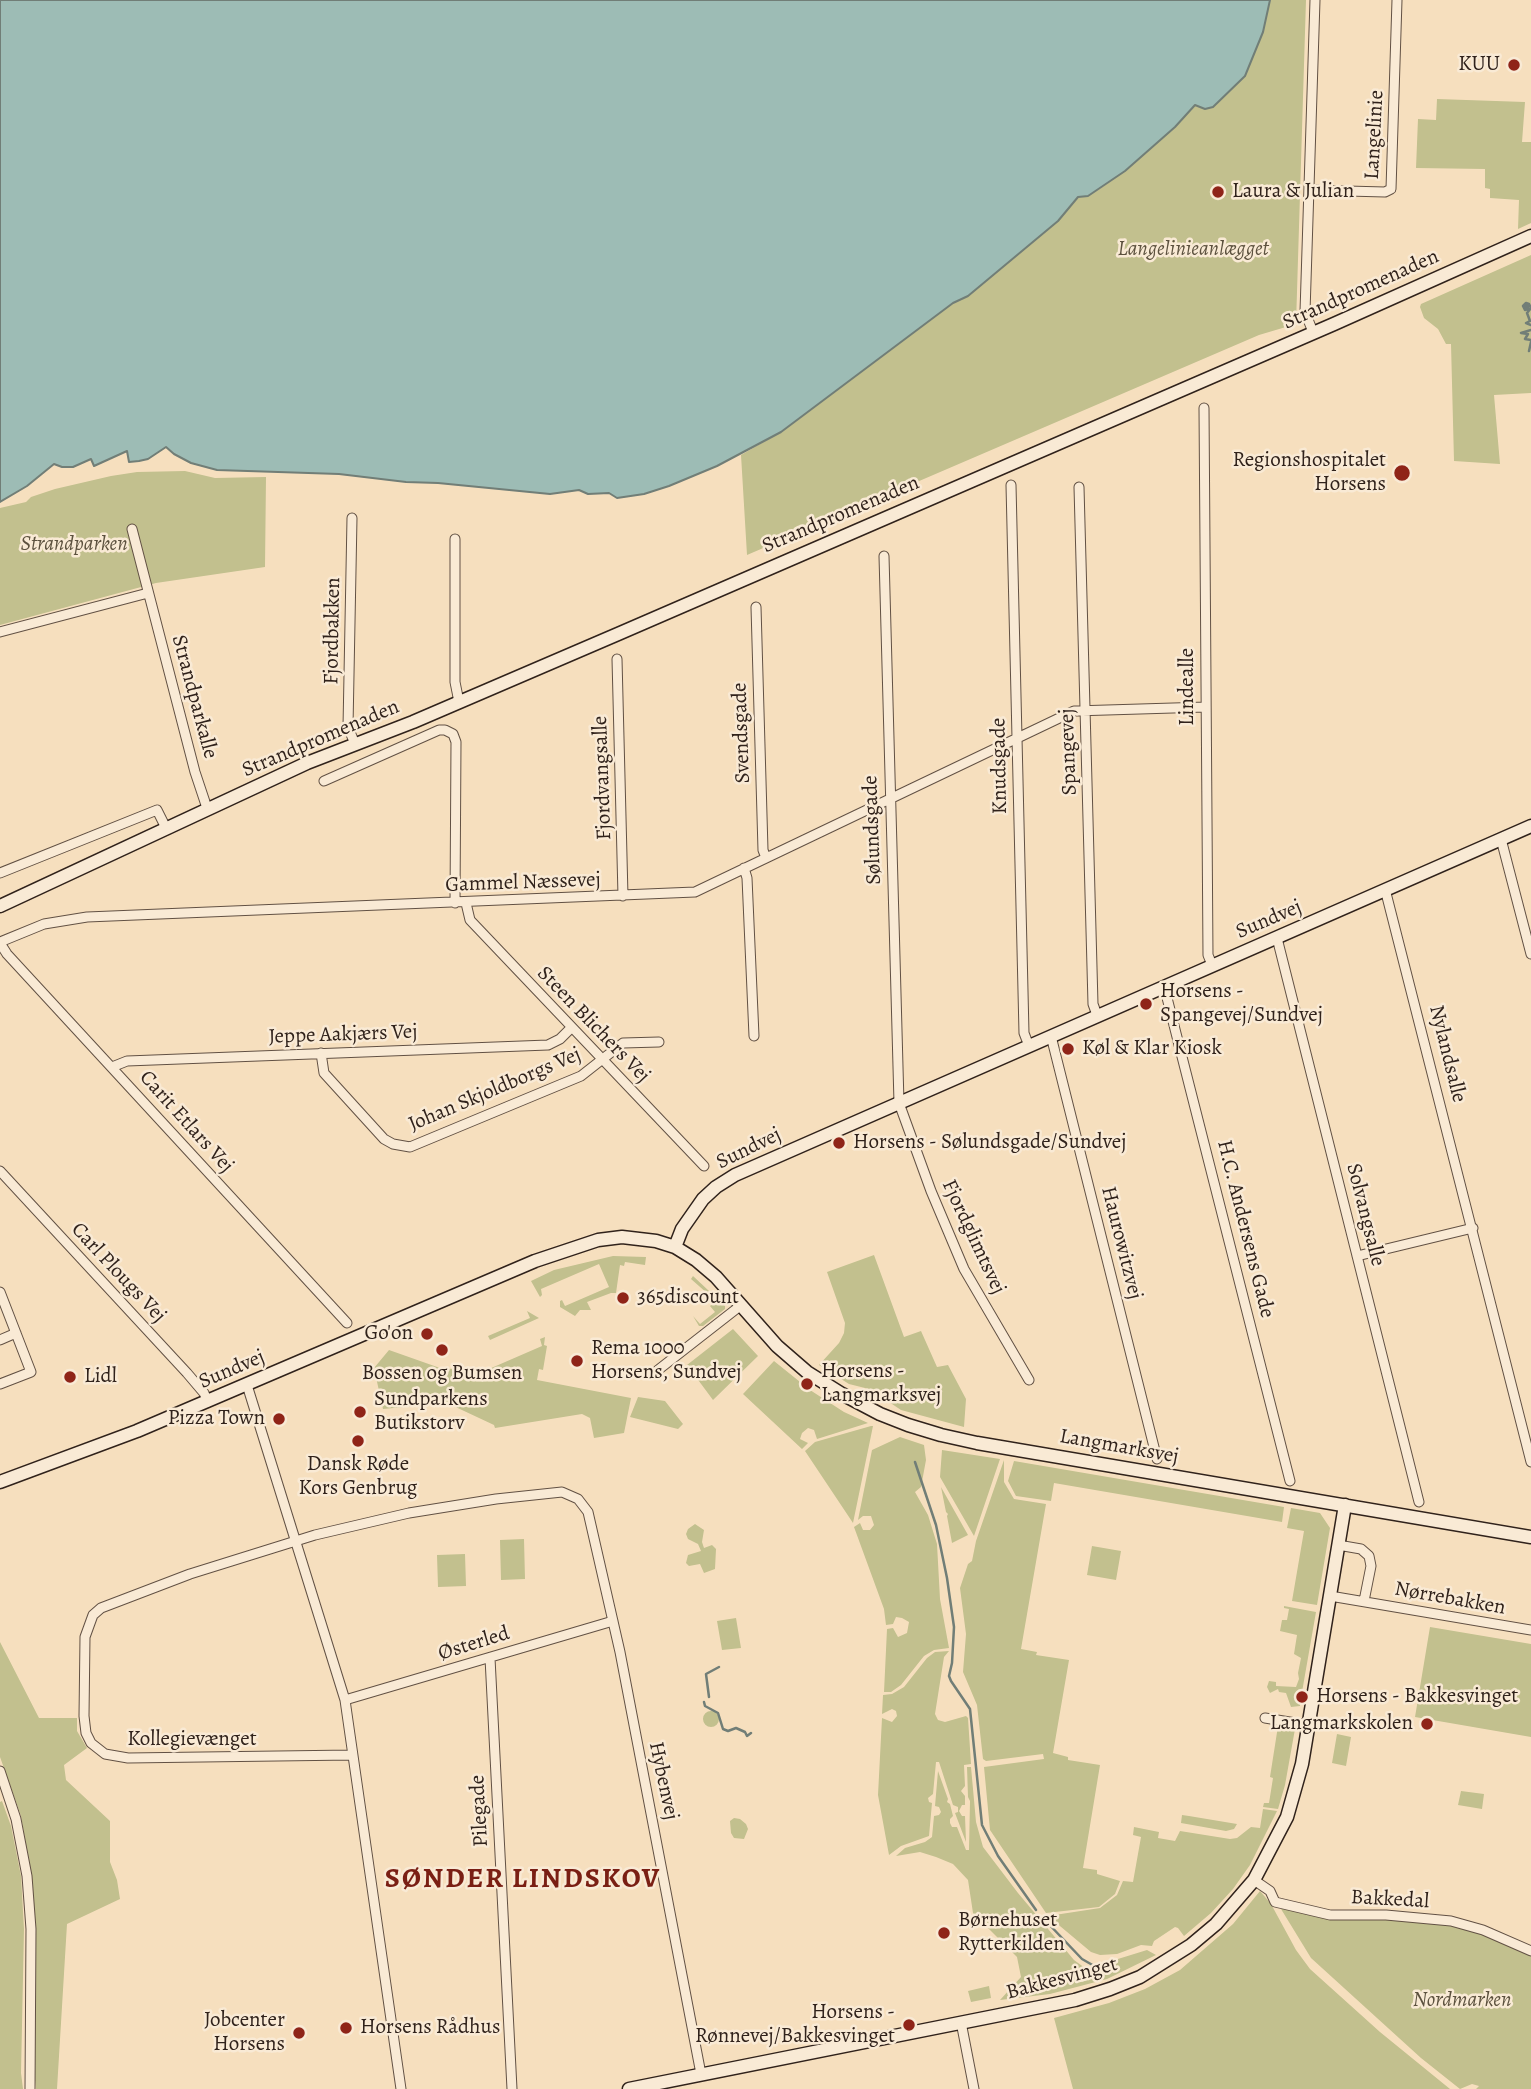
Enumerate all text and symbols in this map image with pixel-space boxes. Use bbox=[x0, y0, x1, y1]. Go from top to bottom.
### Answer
place label: KUU bbox=[1458, 52, 1500, 78]
marker: KUU bbox=[1506, 57, 1522, 73]
street label: Langelinie bbox=[1360, 90, 1390, 180]
place label: Laura & Julian bbox=[1232, 179, 1354, 205]
marker: Laura & Julian bbox=[1210, 184, 1226, 200]
park label: Langelinieanlægget bbox=[1117, 237, 1269, 263]
street label: Strandpromenaden bbox=[1279, 244, 1443, 336]
place label: Regionshospitalet Horsens bbox=[1232, 448, 1386, 498]
marker: Regionshospitalet Horsens bbox=[1392, 463, 1412, 483]
street label: Strandpromenaden bbox=[759, 471, 923, 559]
park label: Strandparken bbox=[20, 532, 128, 558]
street label: Fjordbakken bbox=[319, 577, 347, 685]
street label: Strandparkalle bbox=[165, 632, 223, 762]
street label: Lindealle bbox=[1175, 648, 1201, 726]
street label: Svendsgade bbox=[728, 682, 756, 784]
street label: Strandpromenaden bbox=[239, 695, 403, 783]
street label: Spangevej bbox=[1055, 708, 1083, 796]
street label: Fjordvangsalle bbox=[588, 715, 618, 841]
street label: Knudsgade bbox=[987, 718, 1013, 814]
street label: Sølundsgade bbox=[858, 775, 888, 885]
street label: Gammel Næssevej bbox=[445, 868, 601, 898]
street label: Sundvej bbox=[1232, 895, 1306, 945]
street label: Steen Blichers Vej bbox=[531, 962, 655, 1088]
place label: Horsens - Spangevej/Sundvej bbox=[1160, 979, 1323, 1029]
marker: Horsens - Spangevej/Sundvej bbox=[1138, 996, 1154, 1012]
street label: Nylandsalle bbox=[1423, 1003, 1471, 1105]
street label: Jeppe Aakjærs Vej bbox=[268, 1020, 418, 1050]
place label: Køl & Klar Kiosk bbox=[1082, 1036, 1222, 1062]
marker: Køl & Klar Kiosk bbox=[1060, 1041, 1076, 1057]
street label: Johan Skjoldborgs Vej bbox=[405, 1042, 585, 1138]
street label: Carit Etlars Vej bbox=[134, 1066, 238, 1178]
street label: Sundvej bbox=[712, 1123, 786, 1175]
place label: Horsens - Sølundsgade/Sundvej bbox=[853, 1130, 1126, 1156]
marker: Horsens - Sølundsgade/Sundvej bbox=[831, 1135, 847, 1151]
street label: H.C. Andersens Gade bbox=[1211, 1137, 1279, 1321]
street label: Solvangsalle bbox=[1340, 1161, 1390, 1269]
street label: Fjordglimtsvej bbox=[935, 1176, 1011, 1298]
street label: Haurowitzvej bbox=[1095, 1184, 1147, 1302]
street label: Carl Plougs Vej bbox=[65, 1218, 171, 1328]
place label: 365discount bbox=[637, 1285, 739, 1311]
marker: 365discount bbox=[615, 1290, 631, 1306]
place label: Go'on bbox=[365, 1321, 413, 1347]
marker: Go'on bbox=[419, 1326, 435, 1342]
place label: Rema 1000 Horsens, Sundvej bbox=[591, 1336, 742, 1386]
marker: Bossen og Bumsen bbox=[434, 1342, 450, 1358]
street label: Sundvej bbox=[195, 1345, 269, 1395]
marker: Rema 1000 Horsens, Sundvej bbox=[569, 1353, 585, 1369]
place label: Horsens - Langmarksvej bbox=[821, 1359, 941, 1409]
place label: Bossen og Bumsen bbox=[362, 1361, 522, 1387]
place label: Lidl bbox=[84, 1364, 117, 1390]
marker: Lidl bbox=[62, 1369, 78, 1385]
marker: Horsens - Langmarksvej bbox=[799, 1376, 815, 1392]
place label: Sundparkens Butikstorv bbox=[374, 1387, 488, 1437]
marker: Sundparkens Butikstorv bbox=[352, 1404, 368, 1420]
place label: Pizza Town bbox=[168, 1406, 265, 1432]
marker: Pizza Town bbox=[271, 1411, 287, 1427]
street label: Langmarksvej bbox=[1058, 1424, 1180, 1470]
marker: Dansk Røde Kors Genbrug bbox=[350, 1433, 366, 1449]
place label: Dansk Røde Kors Genbrug bbox=[299, 1452, 417, 1502]
street label: Nørrebakken bbox=[1393, 1577, 1507, 1621]
street label: Østerled bbox=[435, 1621, 513, 1667]
place label: Horsens - Bakkesvinget bbox=[1316, 1684, 1518, 1710]
marker: Horsens - Bakkesvinget bbox=[1294, 1689, 1310, 1705]
place label: Langmarkskolen bbox=[1270, 1711, 1413, 1737]
marker: Langmarkskolen bbox=[1419, 1716, 1435, 1732]
street label: Kollegievænget bbox=[127, 1727, 257, 1753]
street label: Hybenvej bbox=[642, 1740, 684, 1822]
street label: Pilegade bbox=[466, 1774, 494, 1848]
district label: SØNDER LINDSKOV bbox=[387, 1863, 659, 1897]
street label: Bakkedal bbox=[1350, 1885, 1430, 1915]
place label: Børnehuset Rytterkilden bbox=[958, 1908, 1065, 1958]
marker: Børnehuset Rytterkilden bbox=[936, 1925, 952, 1941]
street label: Bakkesvinget bbox=[1004, 1952, 1120, 2006]
park label: Nordmarken bbox=[1413, 1988, 1511, 2014]
place label: Horsens - Rønnevej/Bakkesvinget bbox=[695, 2000, 895, 2050]
place label: Jobcenter Horsens bbox=[204, 2008, 285, 2058]
place label: Horsens Rådhus bbox=[360, 2015, 500, 2041]
marker: Horsens - Rønnevej/Bakkesvinget bbox=[901, 2017, 917, 2033]
marker: Horsens Rådhus bbox=[338, 2020, 354, 2036]
marker: Jobcenter Horsens bbox=[291, 2025, 307, 2041]

